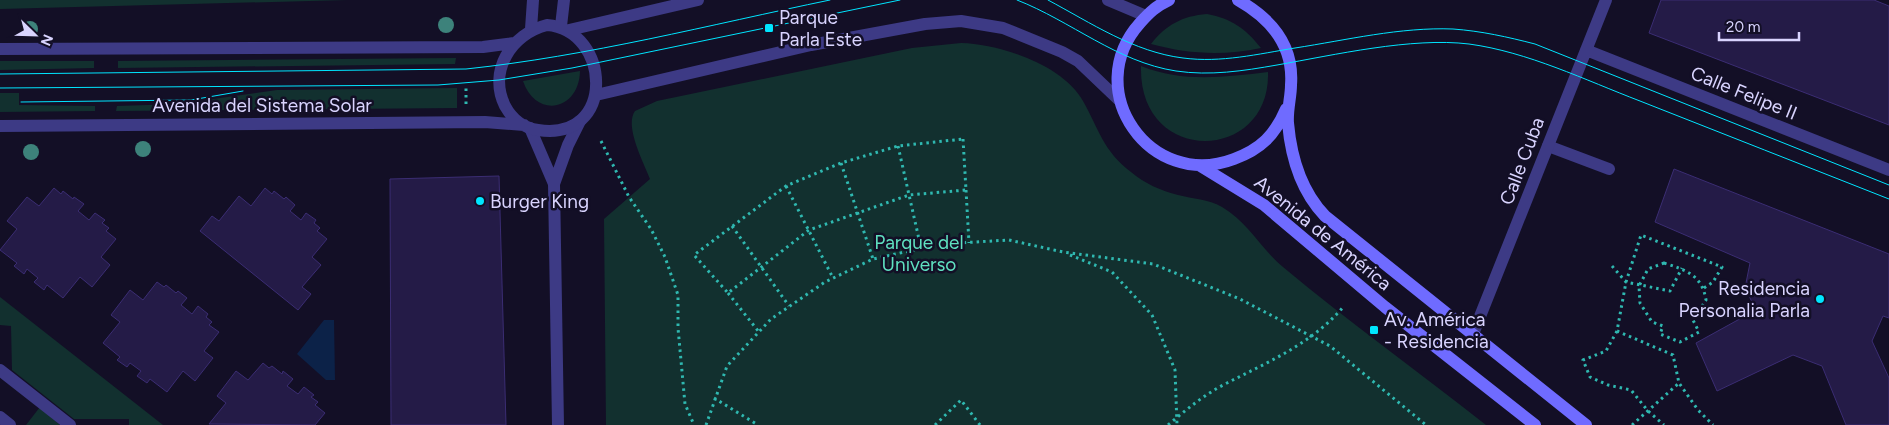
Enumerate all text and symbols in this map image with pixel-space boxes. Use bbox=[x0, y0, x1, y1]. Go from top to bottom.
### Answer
place label: Parque Parla Este bbox=[779, 6, 862, 51]
north arrow bbox=[10, 10, 60, 60]
scale bar bbox=[1719, 10, 1799, 42]
text: 20 m bbox=[1726, 18, 1760, 36]
marker: Parque Parla Este bbox=[763, 22, 775, 34]
text: N bbox=[37, 32, 56, 48]
street label: Calle Felipe II bbox=[1687, 61, 1801, 125]
street label: Avenida del Sistema Solar bbox=[152, 94, 372, 117]
street label: Calle Cuba bbox=[1495, 114, 1549, 208]
street label: Avenida de América bbox=[1250, 171, 1396, 295]
place label: Burger King bbox=[490, 190, 589, 213]
marker: Burger King bbox=[474, 195, 486, 207]
park label: Parque del Universo bbox=[874, 231, 964, 276]
place label: Residencia Personalia Parla bbox=[1678, 277, 1810, 322]
marker: Residencia Personalia Parla bbox=[1814, 293, 1826, 305]
place label: Av. América - Residencia bbox=[1384, 308, 1489, 353]
marker: Av. América - Residencia bbox=[1368, 324, 1380, 336]

